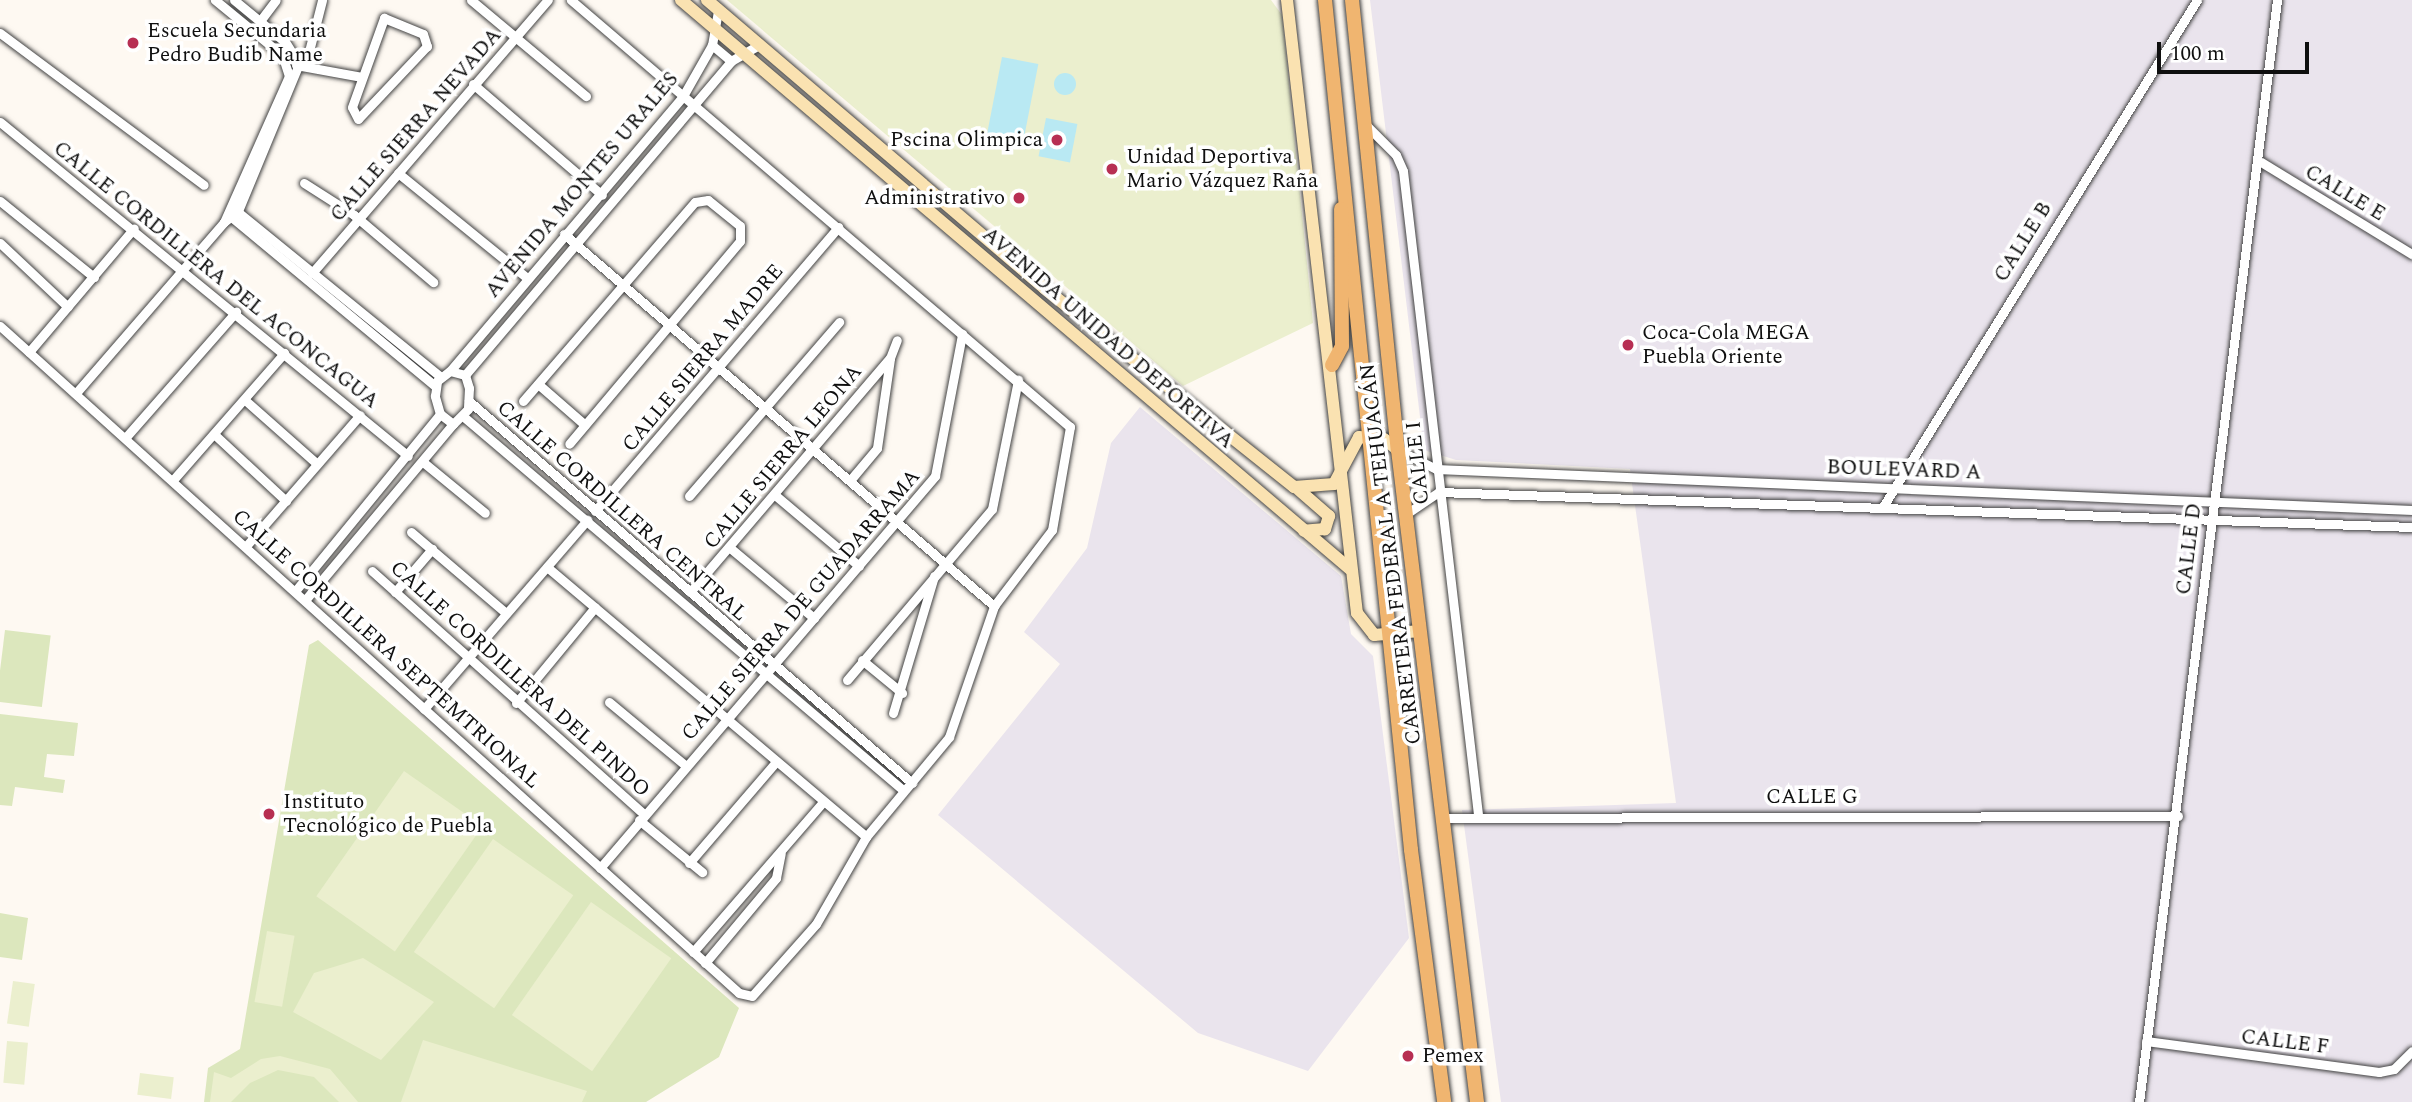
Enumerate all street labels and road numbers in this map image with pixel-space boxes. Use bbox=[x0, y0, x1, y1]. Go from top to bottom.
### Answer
street label: CALLE SIERRA NEVADA bbox=[325, 23, 507, 227]
street label: AVENIDA MONTES URALES bbox=[480, 67, 684, 303]
street label: CALLE CORDILLERA DEL ACONCAGUA bbox=[48, 136, 384, 414]
street label: CALLE E bbox=[2300, 159, 2390, 227]
street label: CALLE B bbox=[1989, 197, 2057, 287]
street label: AVENIDA UNIDAD DEPORTIVA bbox=[977, 222, 1239, 454]
street label: CALLE SIERRA MADRE bbox=[617, 259, 789, 457]
street label: CALLE SIERRA LEONA bbox=[698, 360, 868, 554]
street label: CARRETERA FEDERAL A TEHUACÁN bbox=[1355, 362, 1427, 746]
street label: CALLE CORDILLERA CENTRAL bbox=[492, 395, 752, 627]
street label: CALLE I bbox=[1401, 420, 1435, 506]
street label: BOULEVARD A bbox=[1826, 455, 1982, 485]
street label: CALLE SIERRA DE GUADARRAMA bbox=[676, 464, 926, 746]
street label: CALLE D bbox=[2171, 502, 2207, 596]
street label: CALLE CORDILLERA SEPTEMTRIONAL bbox=[227, 504, 545, 794]
street label: CALLE CORDILLERA DEL PINDO bbox=[385, 556, 655, 802]
street label: CALLE G bbox=[1766, 784, 1858, 810]
street label: CALLE F bbox=[2240, 1024, 2330, 1060]

